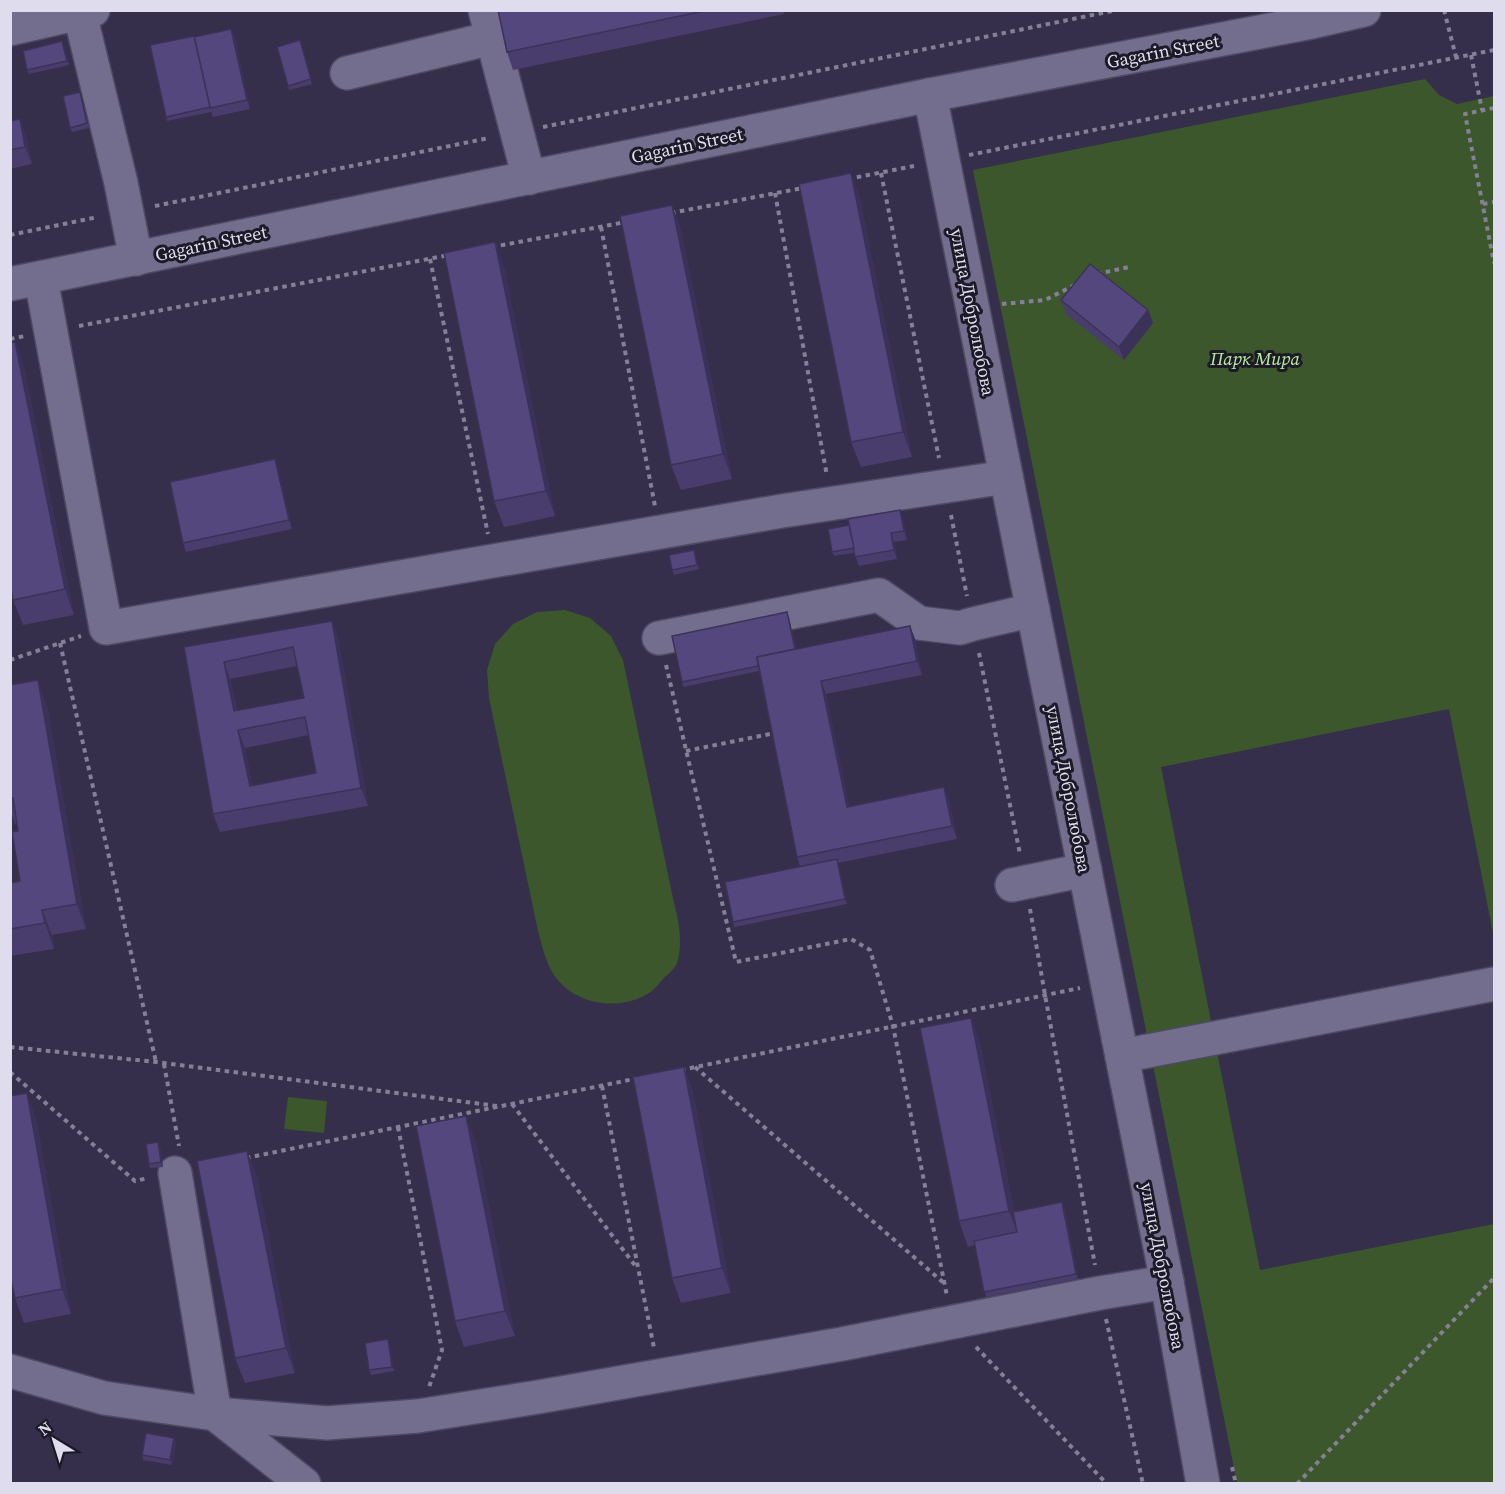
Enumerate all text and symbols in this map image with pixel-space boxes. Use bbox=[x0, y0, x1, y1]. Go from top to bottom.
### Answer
street label: Gagarin Street bbox=[1105, 28, 1221, 74]
street label: Gagarin Street bbox=[629, 121, 745, 169]
street label: Gagarin Street bbox=[153, 219, 269, 267]
street label: улица Добролюбова bbox=[945, 226, 1002, 398]
park label: Парк Мира bbox=[1209, 346, 1300, 371]
street label: улица Добролюбова bbox=[1041, 703, 1098, 875]
street label: улица Добролюбова bbox=[1135, 1180, 1192, 1352]
north arrow bbox=[24, 1410, 84, 1470]
text: N bbox=[33, 1416, 56, 1440]

